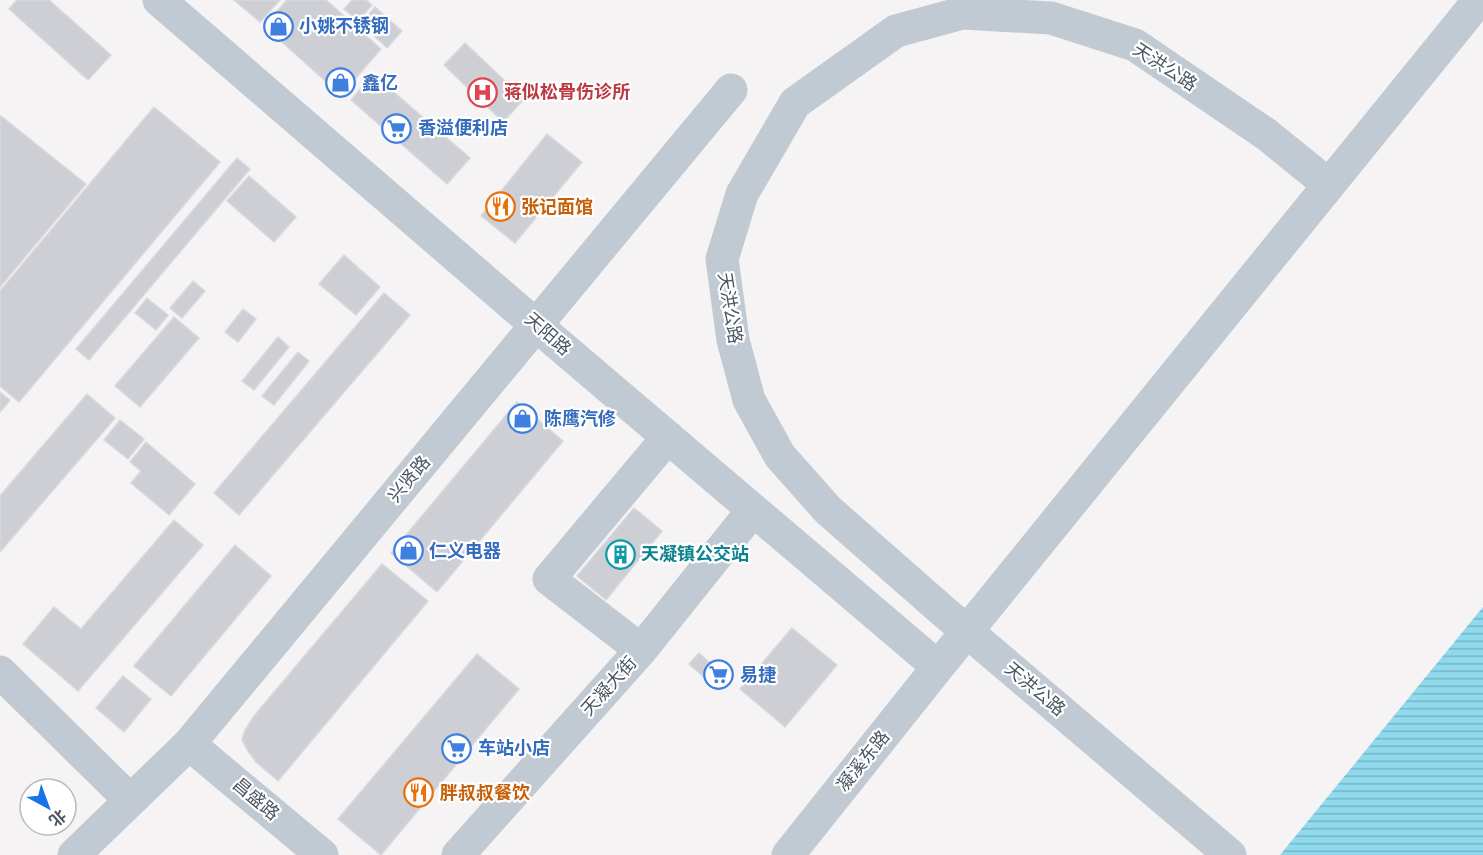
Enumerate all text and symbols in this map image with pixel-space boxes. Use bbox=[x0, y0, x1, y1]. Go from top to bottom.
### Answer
shop icon: 小姚不锈钢 bbox=[262, 10, 294, 42]
place label: 小姚不锈钢 bbox=[299, 15, 389, 37]
street label: 天洪公路 bbox=[1129, 38, 1201, 96]
shop icon: 鑫亿 bbox=[325, 67, 357, 99]
place label: 鑫亿 bbox=[362, 72, 398, 94]
hospital icon: 蒋似松骨伤诊所 bbox=[467, 76, 499, 108]
place label: 蒋似松骨伤诊所 bbox=[504, 81, 630, 103]
supermarket icon: 香溢便利店 bbox=[381, 112, 413, 144]
place label: 香溢便利店 bbox=[418, 117, 508, 139]
restaurant icon: 张记面馆 bbox=[484, 191, 516, 223]
place label: 张记面馆 bbox=[521, 196, 593, 218]
street label: 天洪公路 bbox=[714, 271, 746, 345]
street label: 天阳路 bbox=[520, 308, 576, 360]
shop icon: 陈鹰汽修 bbox=[507, 403, 539, 435]
place label: 陈鹰汽修 bbox=[544, 408, 616, 430]
street label: 兴贤路 bbox=[383, 451, 435, 507]
shop icon: 仁义电器 bbox=[392, 535, 424, 567]
building icon: 天凝镇公交站 bbox=[604, 538, 636, 570]
place label: 仁义电器 bbox=[429, 540, 501, 562]
place label: 天凝镇公交站 bbox=[641, 543, 749, 565]
street label: 天凝大街 bbox=[577, 652, 641, 720]
street label: 天洪公路 bbox=[1000, 657, 1070, 721]
supermarket icon: 易捷 bbox=[703, 659, 735, 691]
place label: 易捷 bbox=[740, 664, 776, 686]
street label: 凝溪东路 bbox=[832, 726, 894, 796]
supermarket icon: 车站小店 bbox=[441, 732, 473, 764]
place label: 车站小店 bbox=[478, 737, 550, 759]
street label: 昌盛路 bbox=[228, 773, 284, 825]
north arrow bbox=[18, 777, 78, 837]
restaurant icon: 胖叔叔餐饮 bbox=[403, 777, 435, 809]
place label: 胖叔叔餐饮 bbox=[440, 782, 530, 804]
text: 北 bbox=[45, 806, 70, 830]

